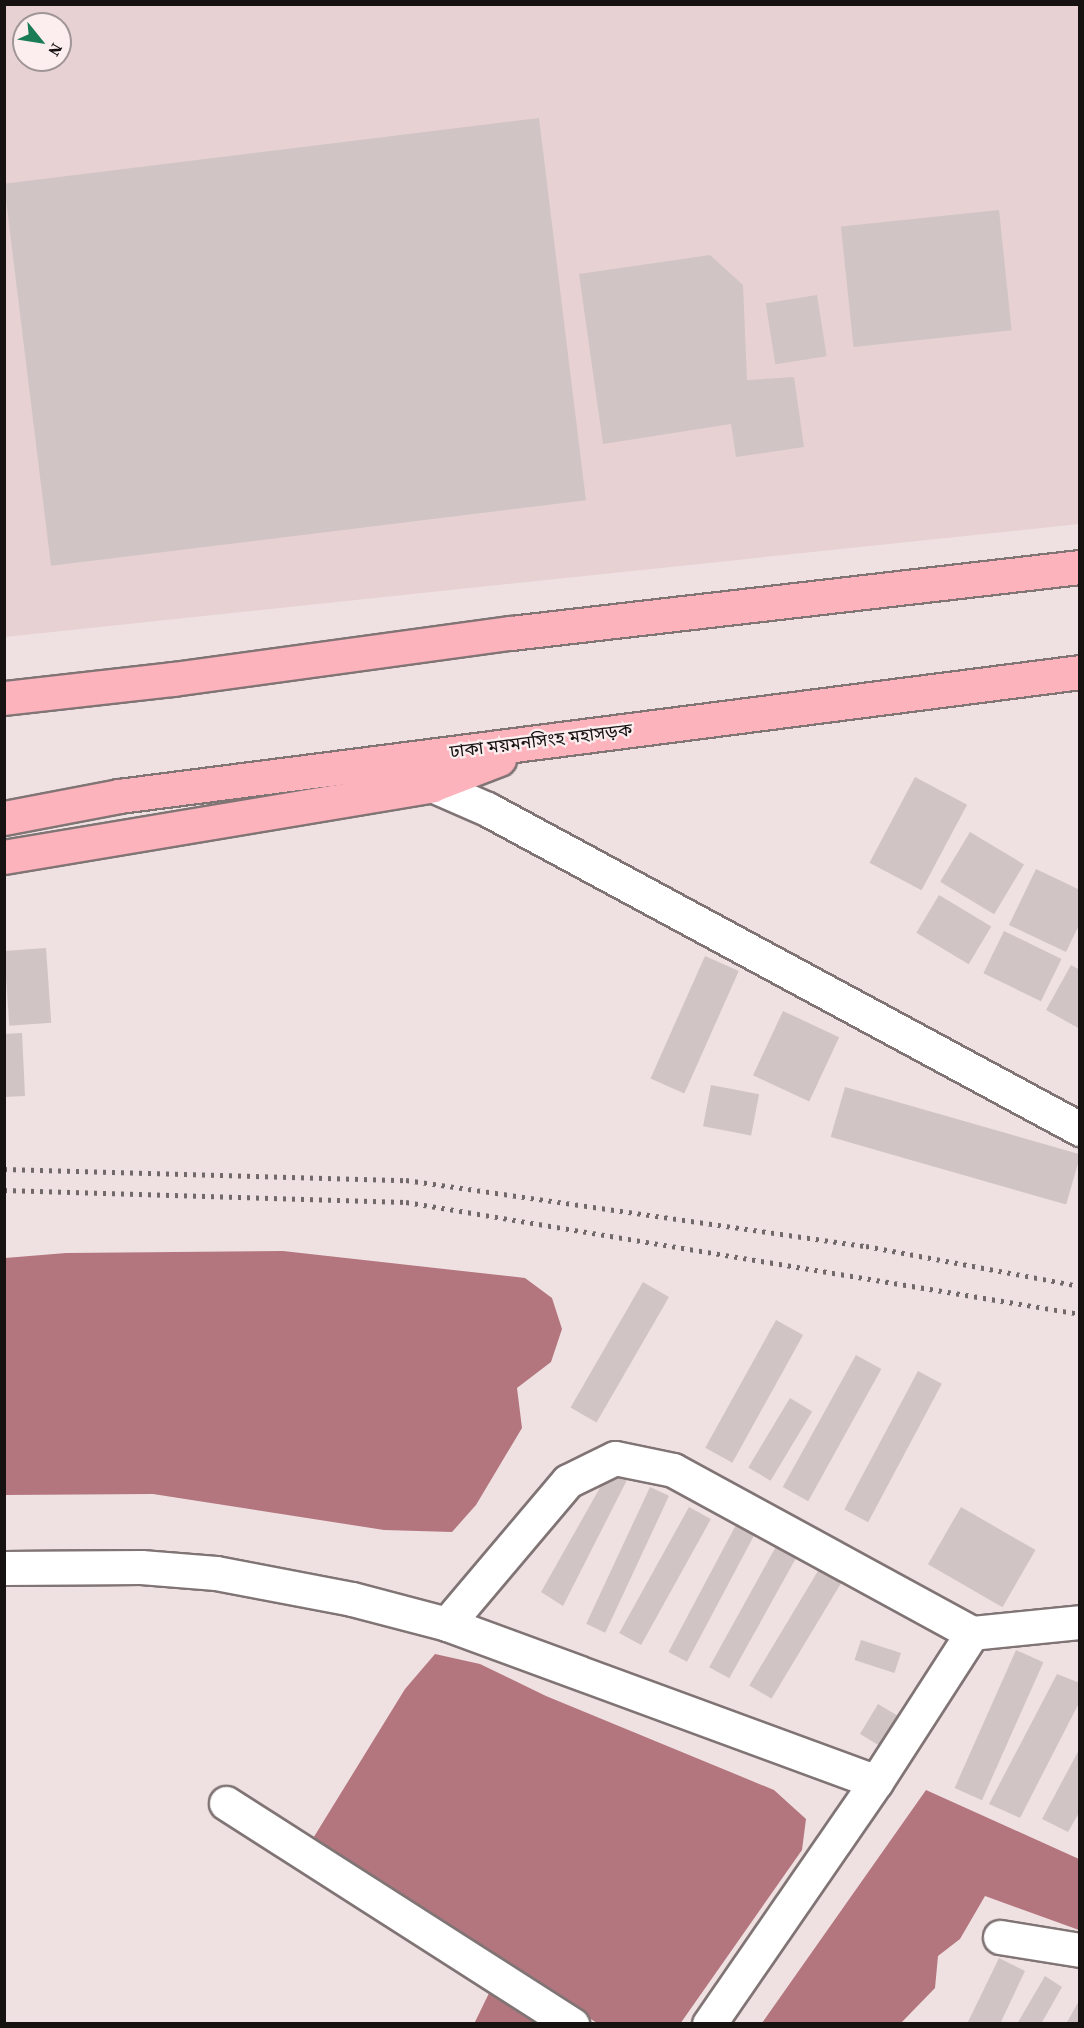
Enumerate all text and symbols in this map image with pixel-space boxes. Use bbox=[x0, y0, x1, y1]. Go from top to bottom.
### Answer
north arrow bbox=[12, 12, 72, 72]
text: N bbox=[43, 39, 68, 61]
street label: ঢাকা ময়মনসিংহ মহাসড়ক bbox=[448, 719, 634, 763]

